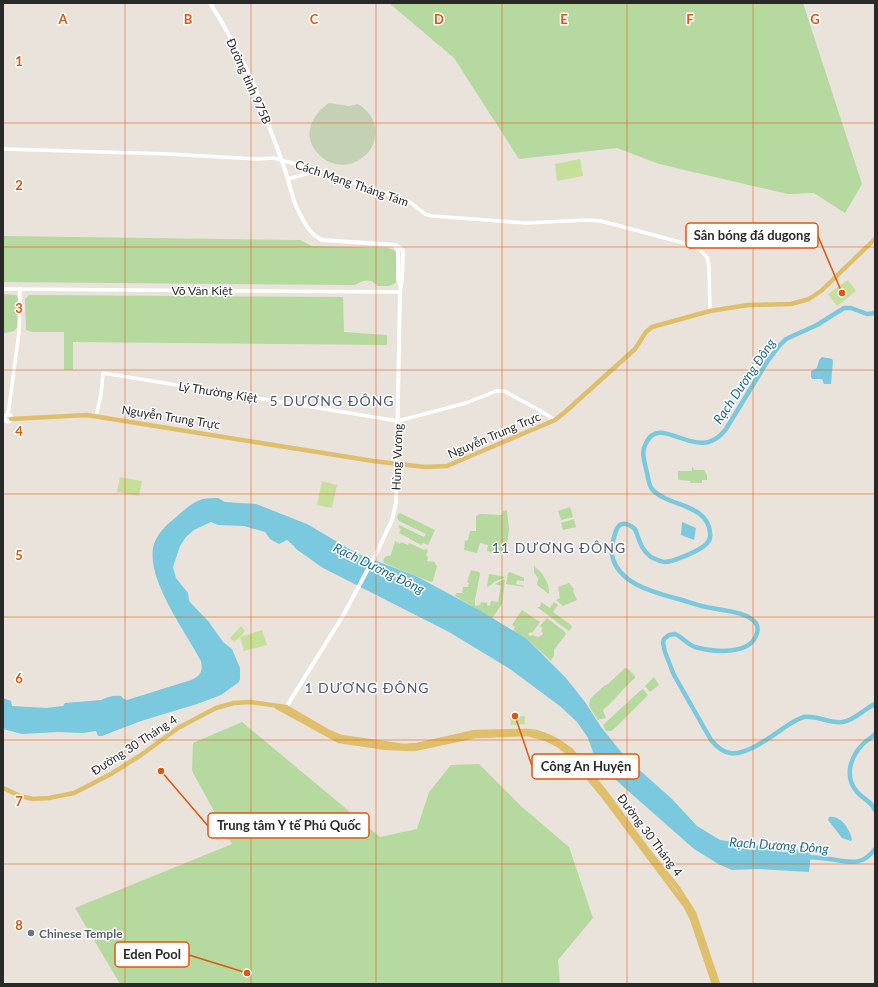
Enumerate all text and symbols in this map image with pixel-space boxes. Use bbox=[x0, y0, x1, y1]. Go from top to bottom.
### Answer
text: A bbox=[57, 11, 68, 27]
text: B bbox=[184, 11, 193, 27]
text: C bbox=[310, 11, 319, 27]
text: D bbox=[434, 11, 444, 27]
text: E bbox=[560, 11, 568, 27]
text: F bbox=[686, 11, 694, 27]
text: G bbox=[810, 11, 820, 27]
street label: Đường tỉnh 975B bbox=[223, 36, 275, 126]
text: 1 bbox=[15, 53, 23, 69]
street label: Cách Mạng Tháng Tám bbox=[293, 157, 411, 209]
text: 2 bbox=[15, 177, 23, 193]
callout: Sân bóng đá dugong bbox=[686, 223, 818, 248]
text: Sân bóng đá dugong bbox=[694, 227, 810, 243]
street label: Võ Văn Kiệt bbox=[171, 283, 233, 298]
text: 3 bbox=[15, 300, 23, 316]
water label: Rạch Dương Đông bbox=[710, 335, 779, 427]
street label: Lý Thường Kiệt bbox=[177, 378, 259, 406]
district label: 5 DƯƠNG ĐÔNG bbox=[269, 392, 395, 409]
street label: Nguyễn Trung Trực bbox=[121, 402, 222, 432]
street label: Nguyễn Trung Trực bbox=[445, 409, 543, 461]
text: 4 bbox=[15, 423, 23, 439]
street label: Hùng Vương bbox=[388, 423, 406, 491]
water label: Rạch Dương Đông bbox=[331, 539, 428, 597]
district label: 11 DƯƠNG ĐÔNG bbox=[492, 539, 626, 556]
text: 5 bbox=[15, 547, 23, 563]
text: 6 bbox=[15, 670, 23, 686]
district label: 1 DƯƠNG ĐÔNG bbox=[304, 679, 430, 696]
street label: Đường 30 Tháng 4 bbox=[88, 712, 180, 778]
callout: Công An Huyện bbox=[532, 754, 639, 779]
text: Công An Huyện bbox=[541, 758, 631, 774]
street label: Đường 30 Tháng 4 bbox=[614, 791, 686, 879]
text: 7 bbox=[15, 793, 23, 809]
callout: Trung tâm Y tế Phú Quốc bbox=[208, 813, 369, 838]
text: Trung tâm Y tế Phú Quốc bbox=[217, 817, 362, 833]
water label: Rạch Dương Đông bbox=[729, 834, 830, 856]
text: 8 bbox=[15, 917, 23, 933]
place label: Chinese Temple bbox=[39, 926, 123, 941]
marker: Chinese Temple bbox=[26, 928, 36, 938]
callout: Eden Pool bbox=[115, 942, 189, 967]
text: Eden Pool bbox=[123, 946, 181, 962]

